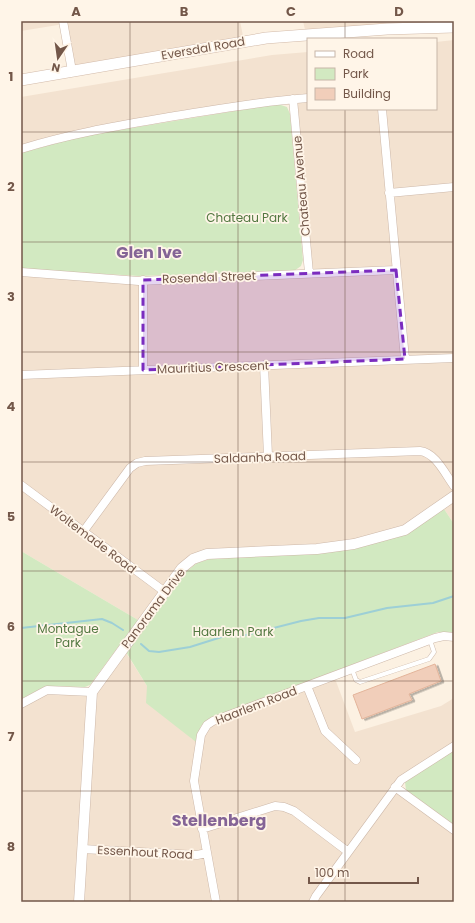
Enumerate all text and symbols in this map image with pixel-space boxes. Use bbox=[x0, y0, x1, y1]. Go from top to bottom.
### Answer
text: A bbox=[71, 2, 81, 21]
text: B bbox=[180, 2, 189, 21]
text: C bbox=[286, 2, 296, 21]
text: D bbox=[394, 2, 404, 21]
street label: Eversdal Road bbox=[160, 32, 246, 64]
north arrow bbox=[38, 38, 78, 78]
legend bbox=[307, 38, 437, 110]
text: Road bbox=[343, 45, 374, 62]
text: N bbox=[50, 59, 62, 76]
text: Park bbox=[343, 65, 370, 82]
text: 1 bbox=[9, 67, 13, 86]
text: Building bbox=[343, 85, 391, 102]
street label: Chateau Avenue bbox=[288, 135, 314, 237]
text: 2 bbox=[7, 177, 15, 196]
park label: Chateau Park bbox=[206, 209, 289, 226]
district label: Glen Ive bbox=[116, 241, 182, 264]
street label: Rosendal Street bbox=[162, 267, 256, 287]
text: 3 bbox=[7, 287, 15, 306]
street label: Mauritius Crescent bbox=[157, 357, 269, 377]
text: 4 bbox=[7, 397, 16, 416]
street label: Saldanha Road bbox=[214, 447, 306, 467]
street label: Woltemade Road bbox=[46, 501, 140, 577]
text: 5 bbox=[7, 507, 15, 526]
street label: Panorama Drive bbox=[117, 564, 189, 652]
text: 6 bbox=[7, 617, 15, 636]
park label: Montague Park bbox=[37, 620, 99, 651]
park label: Haarlem Park bbox=[193, 623, 274, 640]
street label: Haarlem Road bbox=[213, 682, 299, 728]
text: 7 bbox=[8, 727, 15, 746]
district label: Stellenberg bbox=[172, 809, 266, 832]
text: 8 bbox=[7, 837, 15, 856]
street label: Essenhout Road bbox=[97, 841, 193, 863]
scale bar bbox=[309, 859, 418, 885]
text: 100 m bbox=[315, 864, 349, 881]

